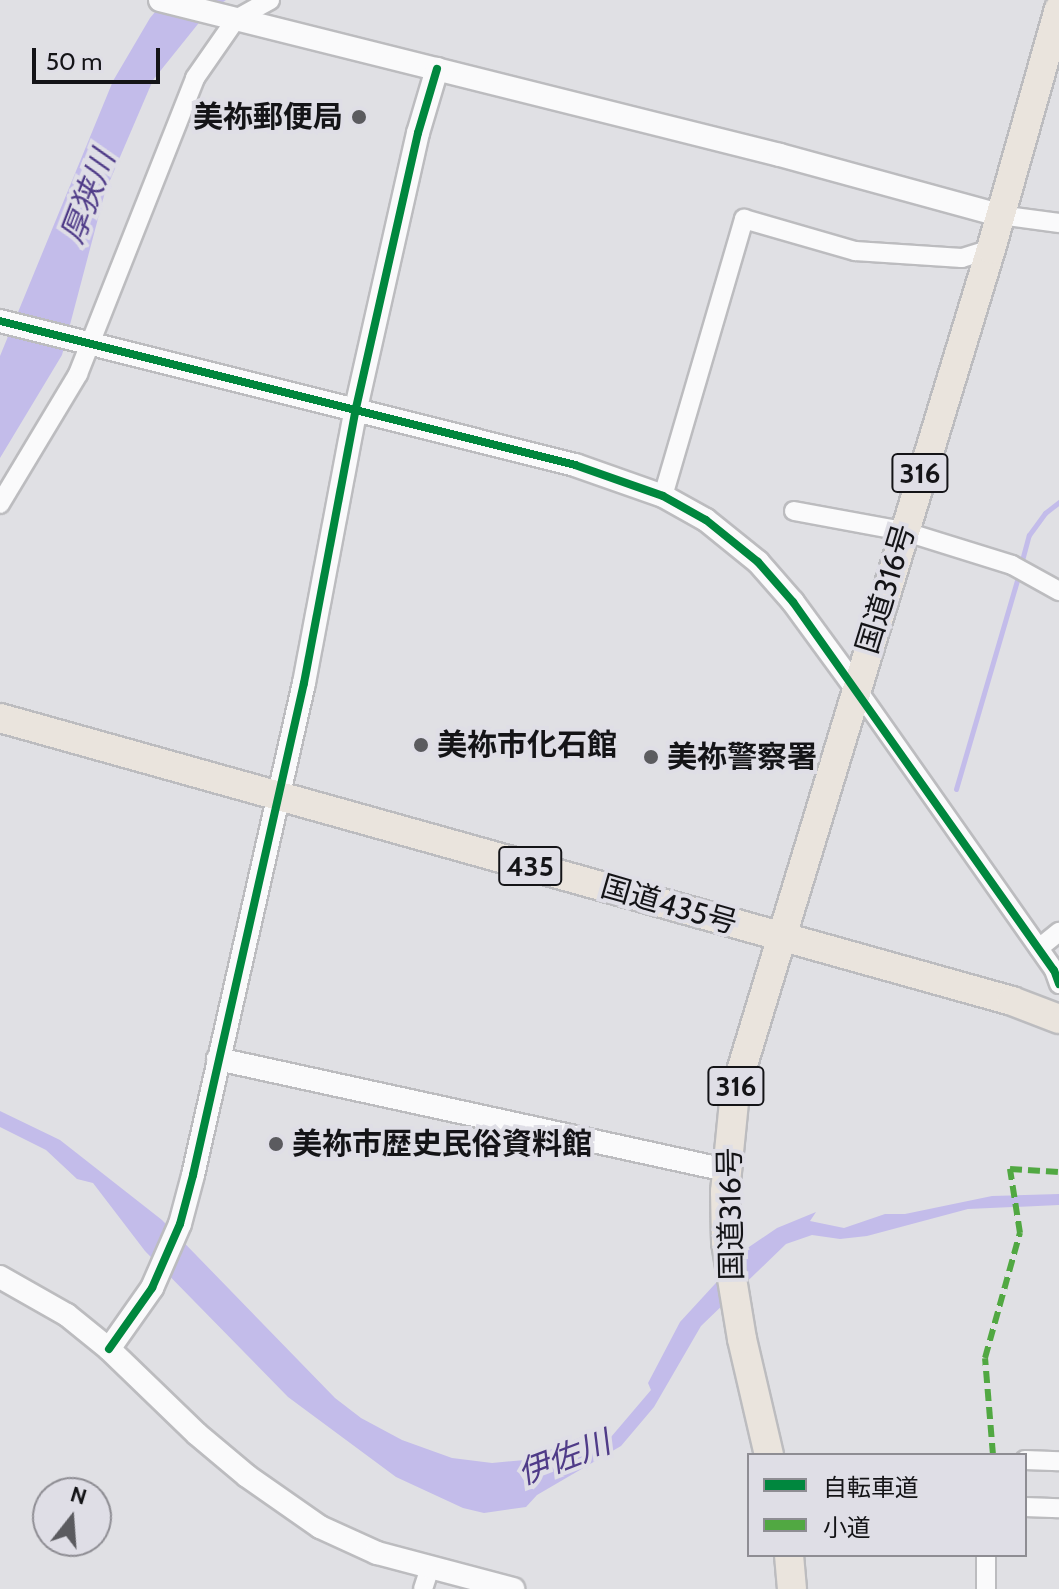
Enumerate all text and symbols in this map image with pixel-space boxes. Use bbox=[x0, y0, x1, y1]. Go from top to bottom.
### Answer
scale bar bbox=[36, 32, 164, 82]
text: 50 m bbox=[46, 47, 102, 76]
place label: 美祢郵便局 bbox=[193, 99, 343, 135]
marker: 美祢郵便局 bbox=[350, 108, 368, 126]
water label: 厚狭川 bbox=[53, 145, 123, 249]
road number: 316 bbox=[890, 449, 950, 497]
street label: 国道316号 bbox=[849, 520, 923, 658]
place label: 美袮市化石館 bbox=[437, 727, 617, 763]
marker: 美袮市化石館 bbox=[412, 736, 430, 754]
place label: 美祢警察署 bbox=[667, 739, 817, 775]
marker: 美祢警察署 bbox=[642, 748, 660, 766]
road number: 435 bbox=[498, 842, 562, 890]
street label: 国道435号 bbox=[597, 868, 741, 942]
road number: 316 bbox=[706, 1062, 766, 1110]
place label: 美袮市歴史民俗資料館 bbox=[292, 1126, 592, 1162]
marker: 美袮市歴史民俗資料館 bbox=[267, 1135, 285, 1153]
street label: 国道316号 bbox=[712, 1147, 750, 1281]
water label: 伊佐川 bbox=[512, 1423, 616, 1493]
legend bbox=[747, 1453, 1027, 1557]
text: 自転車道 bbox=[823, 1473, 919, 1502]
north arrow bbox=[32, 1477, 112, 1557]
text: N bbox=[67, 1480, 90, 1511]
text: 小道 bbox=[823, 1513, 871, 1542]

